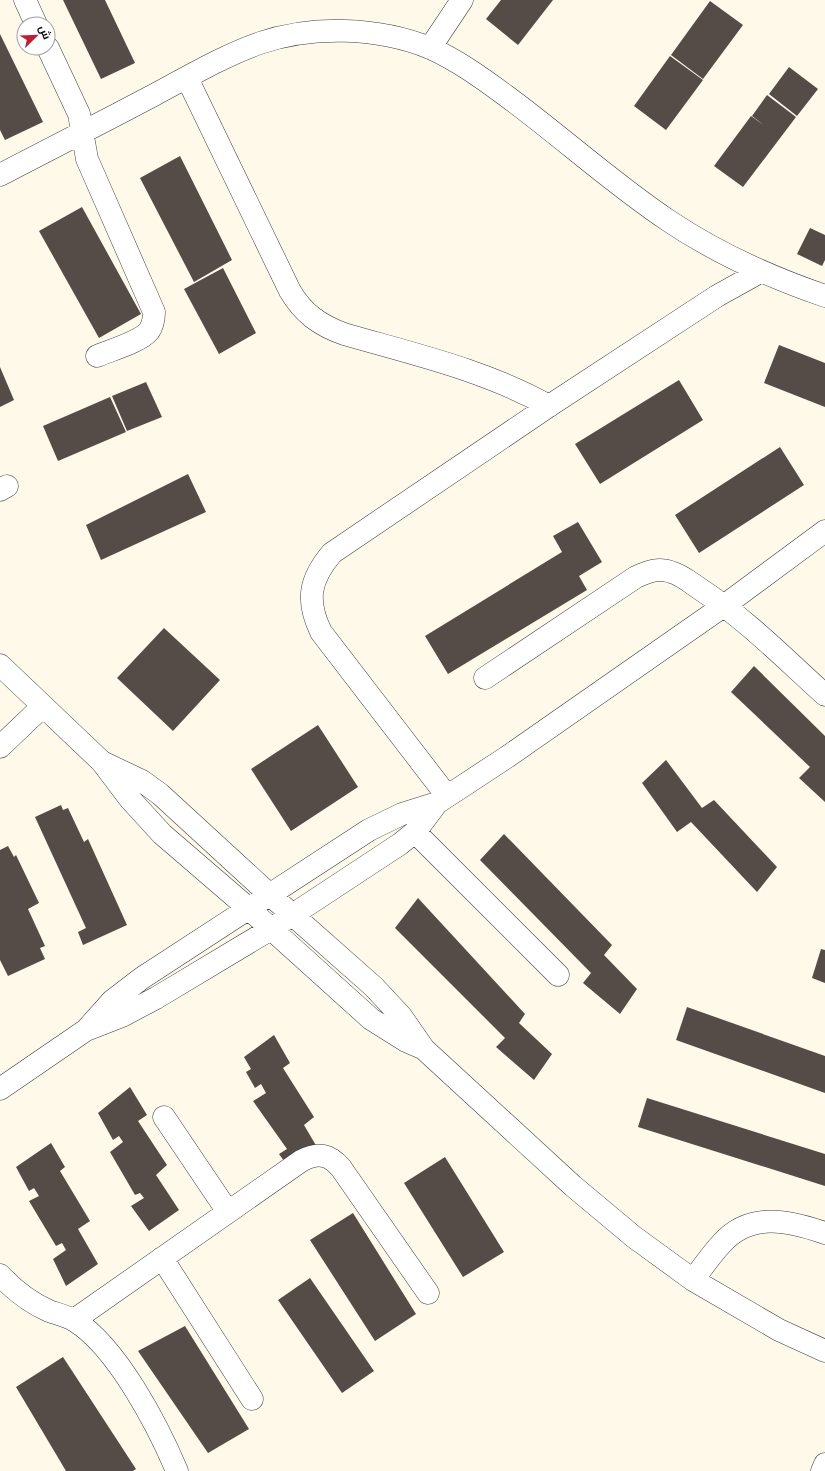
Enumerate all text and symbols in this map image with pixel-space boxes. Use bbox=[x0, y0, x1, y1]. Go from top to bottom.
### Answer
north arrow bbox=[16, 16, 56, 56]
text: ش bbox=[36, 23, 53, 41]

